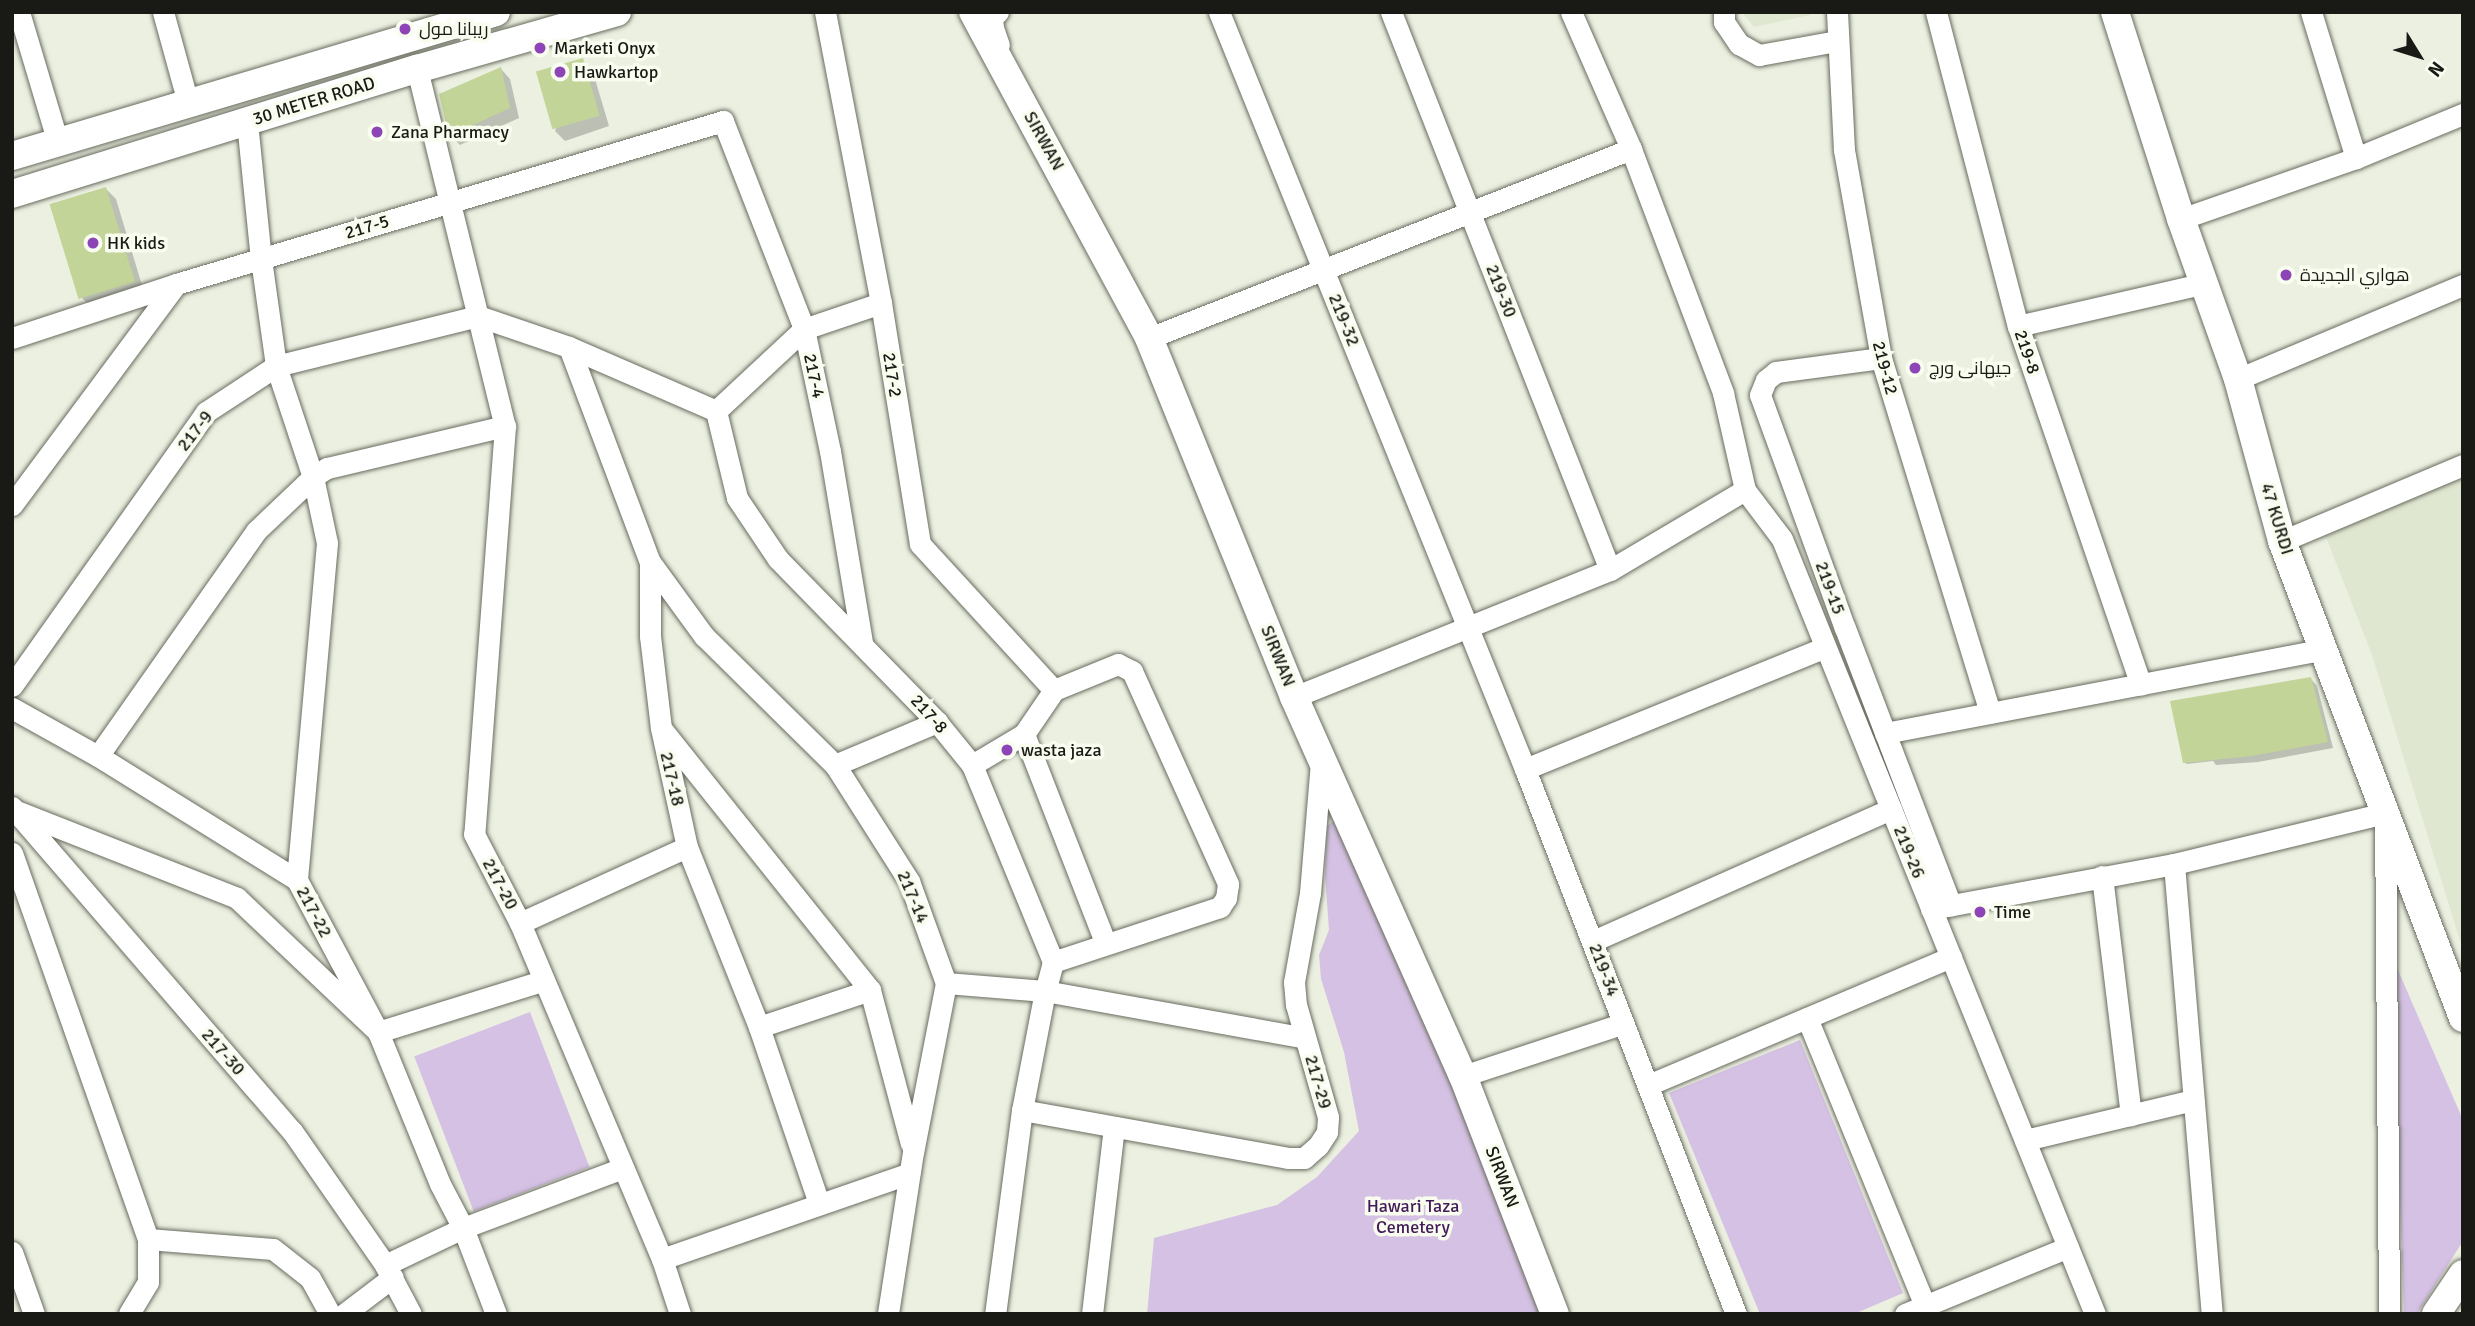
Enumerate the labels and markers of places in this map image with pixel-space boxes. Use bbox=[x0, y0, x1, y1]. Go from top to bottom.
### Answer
place label: ريبانا مول bbox=[419, 18, 489, 40]
marker: ريبانا مول bbox=[397, 21, 413, 37]
place label: Marketi Onyx bbox=[554, 37, 655, 59]
marker: Marketi Onyx bbox=[532, 40, 548, 56]
place label: Hawkartop bbox=[574, 61, 658, 83]
marker: Hawkartop bbox=[552, 64, 568, 80]
place label: Zana Pharmacy bbox=[391, 121, 509, 143]
marker: Zana Pharmacy bbox=[369, 124, 385, 140]
place label: HK kids bbox=[107, 232, 165, 254]
marker: HK kids bbox=[85, 235, 101, 251]
place label: هواري الجديدة bbox=[2300, 264, 2410, 286]
marker: هواري الجديدة bbox=[2278, 267, 2294, 283]
place label: جیهانی ورچ bbox=[1929, 357, 2011, 379]
marker: جیهانی ورچ bbox=[1907, 360, 1923, 376]
place label: wasta jaza bbox=[1021, 739, 1102, 761]
marker: wasta jaza bbox=[999, 742, 1015, 758]
place label: Time bbox=[1994, 901, 2031, 923]
marker: Time bbox=[1972, 904, 1988, 920]

